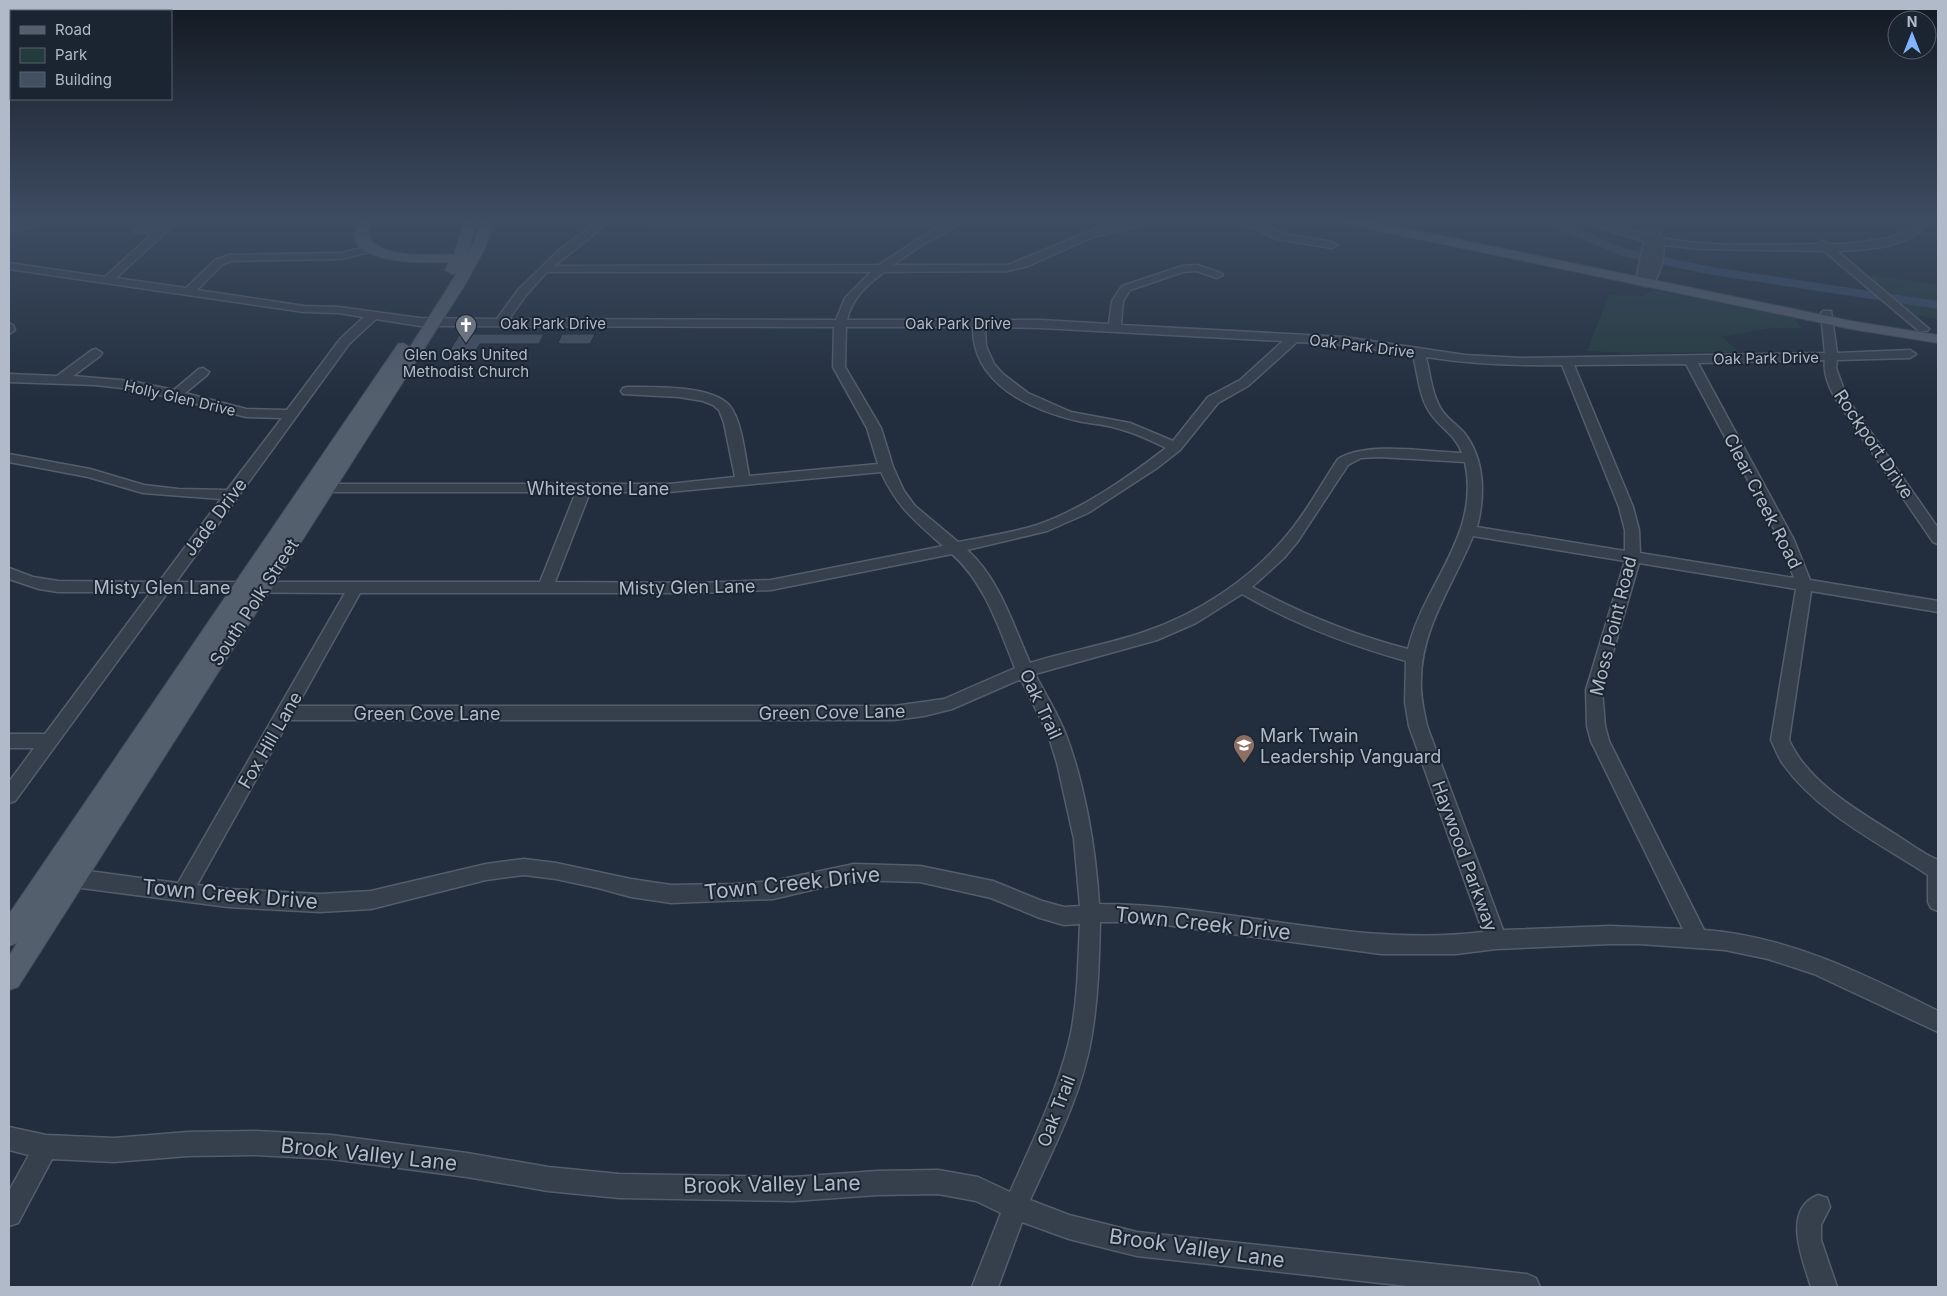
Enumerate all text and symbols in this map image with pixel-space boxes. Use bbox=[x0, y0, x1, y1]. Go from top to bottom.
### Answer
legend bbox=[10, 10, 172, 100]
north arrow bbox=[1887, 10, 1937, 60]
text: N bbox=[1907, 13, 1917, 30]
text: Road bbox=[55, 20, 91, 39]
text: Park bbox=[55, 45, 88, 64]
text: Building bbox=[55, 70, 112, 89]
church icon: Glen Oaks United Methodist Church bbox=[454, 313, 478, 344]
street label: Oak Park Drive bbox=[500, 314, 606, 333]
street label: Oak Park Drive bbox=[905, 314, 1011, 333]
street label: Oak Park Drive bbox=[1308, 330, 1416, 362]
place label: Glen Oaks United Methodist Church bbox=[403, 345, 529, 381]
street label: Oak Park Drive bbox=[1713, 348, 1819, 368]
street label: Holly Glen Drive bbox=[122, 376, 238, 420]
street label: Rockport Drive bbox=[1830, 386, 1918, 502]
street label: Clear Creek Road bbox=[1720, 430, 1806, 572]
street label: Jade Drive bbox=[179, 474, 251, 560]
street label: Whitestone Lane bbox=[527, 478, 669, 499]
street label: South Polk Street bbox=[205, 535, 303, 669]
street label: Moss Point Road bbox=[1586, 554, 1640, 698]
street label: Misty Glen Lane bbox=[618, 575, 756, 599]
street label: Misty Glen Lane bbox=[94, 577, 230, 598]
street label: Oak Trail bbox=[1016, 666, 1066, 742]
street label: Fox Hill Lane bbox=[234, 688, 306, 792]
street label: Green Cove Lane bbox=[758, 700, 906, 724]
street label: Green Cove Lane bbox=[354, 703, 500, 724]
place label: Mark Twain Leadership Vanguard bbox=[1260, 725, 1441, 767]
school or university icon: Mark Twain Leadership Vanguard bbox=[1232, 733, 1256, 764]
street label: Haywood Parkway bbox=[1428, 778, 1502, 934]
street label: Town Creek Drive bbox=[703, 861, 881, 905]
street label: Town Creek Drive bbox=[141, 874, 319, 914]
street label: Town Creek Drive bbox=[1114, 901, 1292, 945]
street label: Oak Trail bbox=[1033, 1072, 1079, 1150]
street label: Brook Valley Lane bbox=[280, 1132, 458, 1176]
street label: Brook Valley Lane bbox=[683, 1170, 861, 1198]
street label: Brook Valley Lane bbox=[1108, 1223, 1286, 1273]

